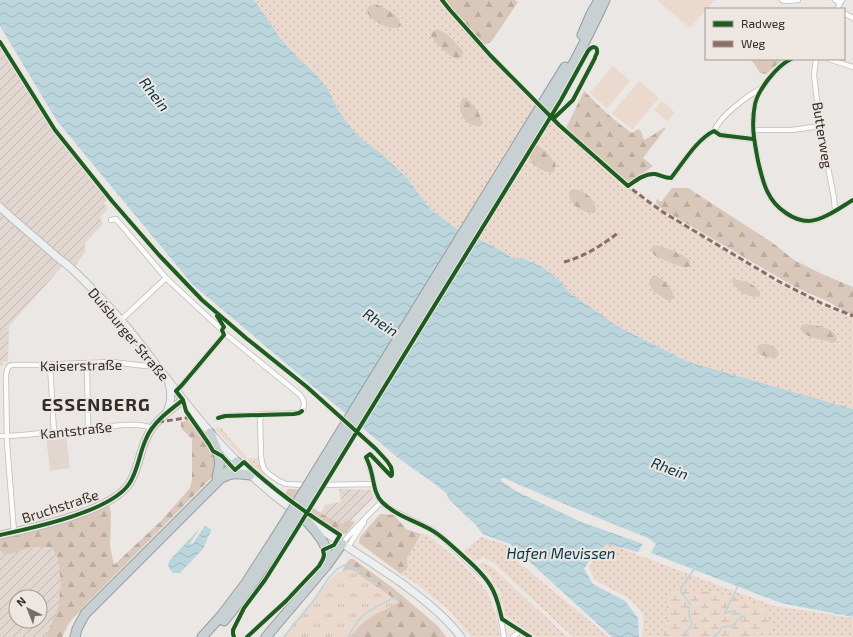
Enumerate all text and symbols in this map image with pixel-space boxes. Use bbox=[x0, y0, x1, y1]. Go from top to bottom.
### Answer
legend bbox=[705, 8, 845, 60]
text: Radweg bbox=[741, 16, 785, 30]
text: Weg bbox=[741, 36, 766, 50]
water label: Rhein bbox=[136, 73, 174, 115]
street label: Butterweg bbox=[809, 100, 837, 170]
street label: Duisburger Straße bbox=[85, 284, 173, 384]
water label: Rhein bbox=[360, 304, 402, 340]
street label: Kaiserstraße bbox=[40, 356, 122, 374]
district label: ESSENBERG bbox=[41, 393, 151, 415]
street label: Kantstraße bbox=[39, 418, 113, 442]
water label: Rhein bbox=[649, 453, 691, 483]
street label: Bruchstraße bbox=[19, 486, 101, 526]
water label: Hafen Mevissen bbox=[506, 544, 616, 562]
north arrow bbox=[8, 589, 48, 629]
text: N bbox=[13, 594, 28, 609]

